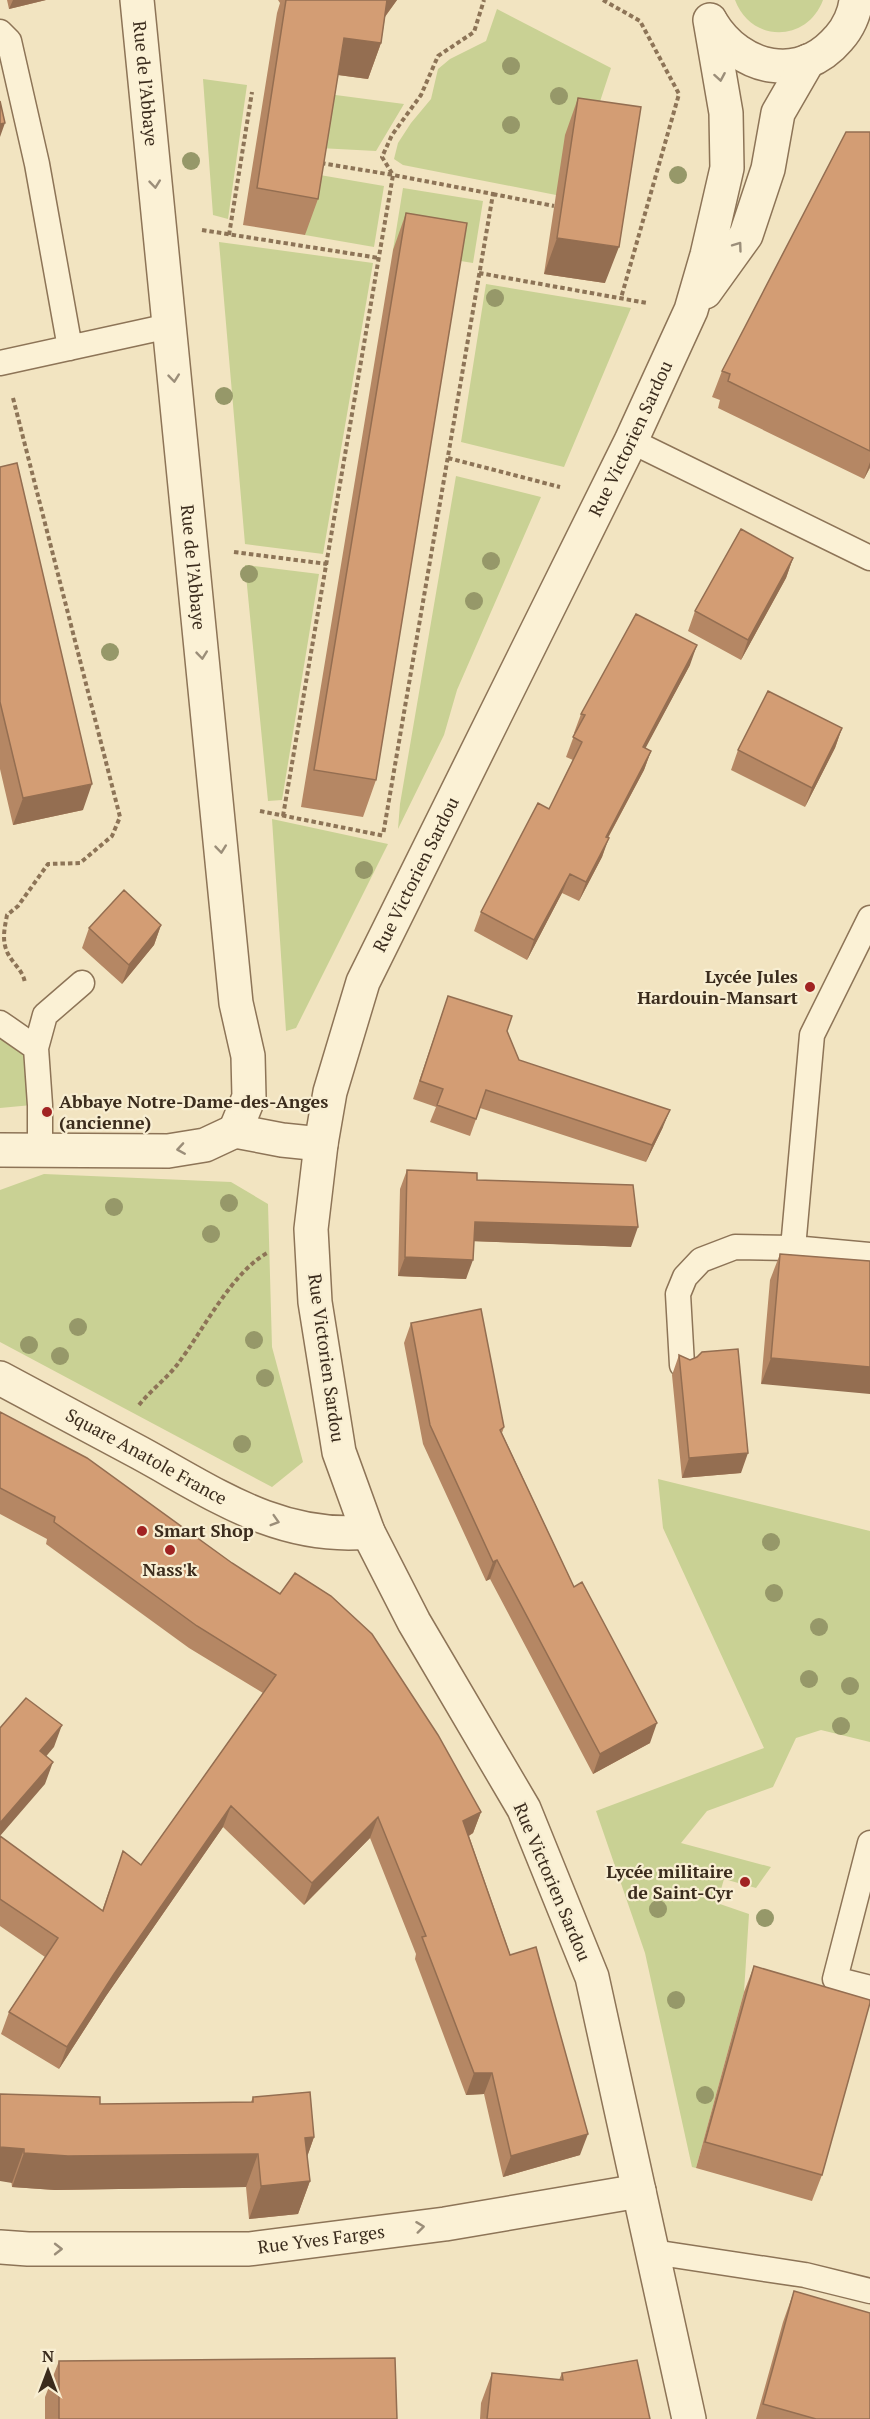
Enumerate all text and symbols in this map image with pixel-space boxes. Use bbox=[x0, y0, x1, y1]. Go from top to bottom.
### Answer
street label: Rue de l’Abbaye bbox=[128, 20, 164, 147]
one-way arrow bbox=[713, 72, 726, 82]
one-way arrow bbox=[148, 179, 161, 188]
one-way arrow bbox=[731, 241, 742, 252]
street label: Rue Victorien Sardou bbox=[583, 356, 677, 520]
one-way arrow bbox=[168, 373, 180, 382]
street label: Rue de l’Abbaye bbox=[176, 503, 212, 631]
one-way arrow bbox=[195, 651, 208, 660]
street label: Rue Victorien Sardou bbox=[367, 793, 464, 956]
one-way arrow bbox=[214, 845, 227, 854]
place label: Lycée Jules Hardouin-Mansart bbox=[637, 964, 798, 1009]
marker: Lycée Jules Hardouin-Mansart bbox=[803, 980, 817, 994]
place label: Abbaye Notre-Dame-des-Anges (ancienne) bbox=[59, 1089, 328, 1134]
marker: Abbaye Notre-Dame-des-Anges (ancienne) bbox=[40, 1105, 54, 1119]
one-way arrow bbox=[176, 1142, 186, 1155]
street label: Rue Victorien Sardou bbox=[303, 1272, 351, 1444]
street label: Square Anatole France bbox=[62, 1402, 231, 1510]
one-way arrow bbox=[269, 1514, 280, 1526]
place label: Smart Shop bbox=[154, 1518, 254, 1542]
marker: Smart Shop bbox=[135, 1524, 149, 1538]
marker: Nass'k bbox=[163, 1543, 177, 1557]
place label: Nass'k bbox=[143, 1557, 198, 1581]
street label: Rue Victorien Sardou bbox=[509, 1799, 597, 1964]
place label: Lycée militaire de Saint-Cyr bbox=[606, 1859, 733, 1904]
marker: Lycée militaire de Saint-Cyr bbox=[738, 1875, 752, 1889]
street label: Rue Yves Farges bbox=[256, 2219, 386, 2259]
one-way arrow bbox=[416, 2222, 425, 2234]
one-way arrow bbox=[54, 2243, 63, 2255]
north arrow bbox=[18, 2341, 78, 2401]
text: N bbox=[42, 2345, 54, 2367]

